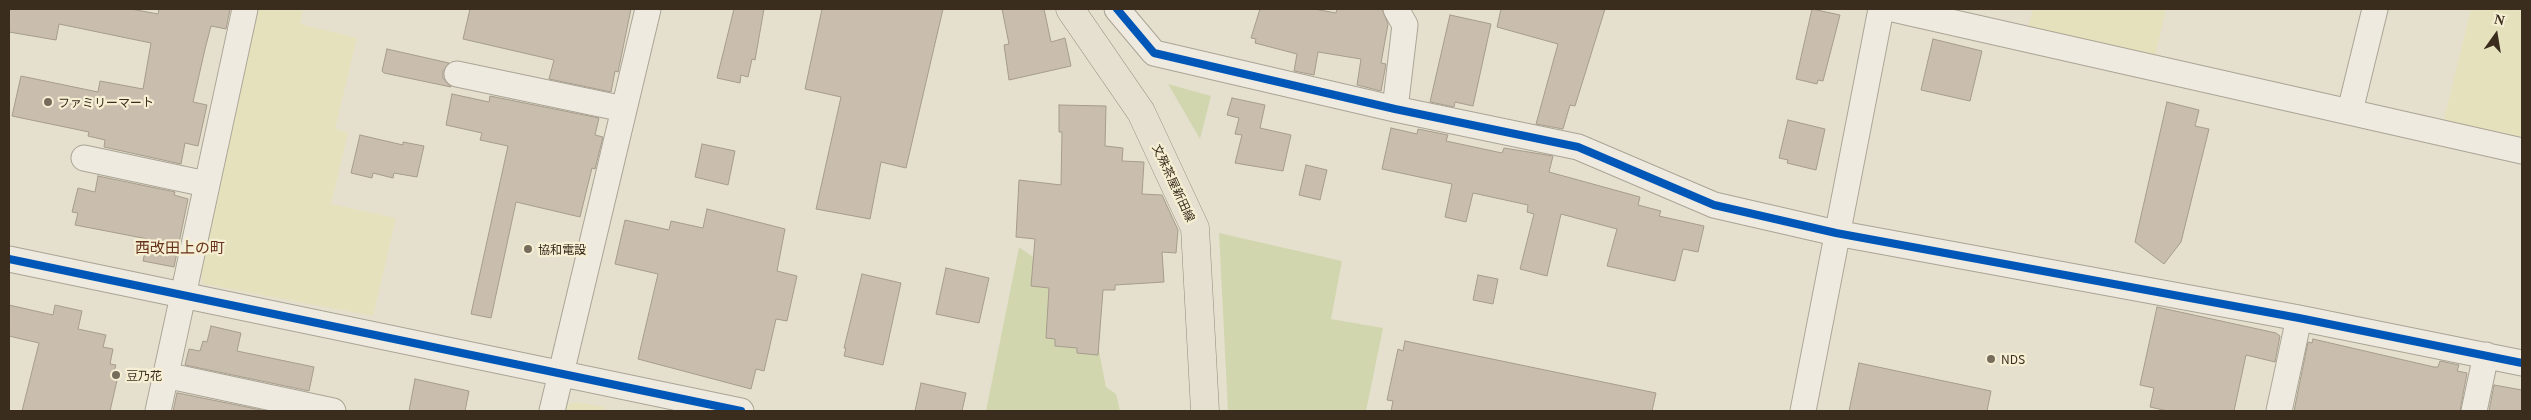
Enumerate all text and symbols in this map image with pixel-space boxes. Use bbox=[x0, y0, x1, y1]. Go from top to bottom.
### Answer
north arrow bbox=[2471, 10, 2521, 60]
text: N bbox=[2493, 11, 2506, 28]
place label: ファミリーマート bbox=[58, 95, 154, 109]
marker: ファミリーマート bbox=[42, 96, 54, 108]
street label: 文殊茶屋新田線 bbox=[1150, 142, 1198, 224]
district label: 西改田上の町 bbox=[135, 238, 225, 256]
place label: 協和電設 bbox=[538, 242, 586, 256]
marker: 協和電設 bbox=[522, 243, 534, 255]
place label: NDS bbox=[2001, 352, 2025, 366]
marker: NDS bbox=[1985, 353, 1997, 365]
place label: 豆乃花 bbox=[126, 368, 162, 382]
marker: 豆乃花 bbox=[110, 369, 122, 381]

